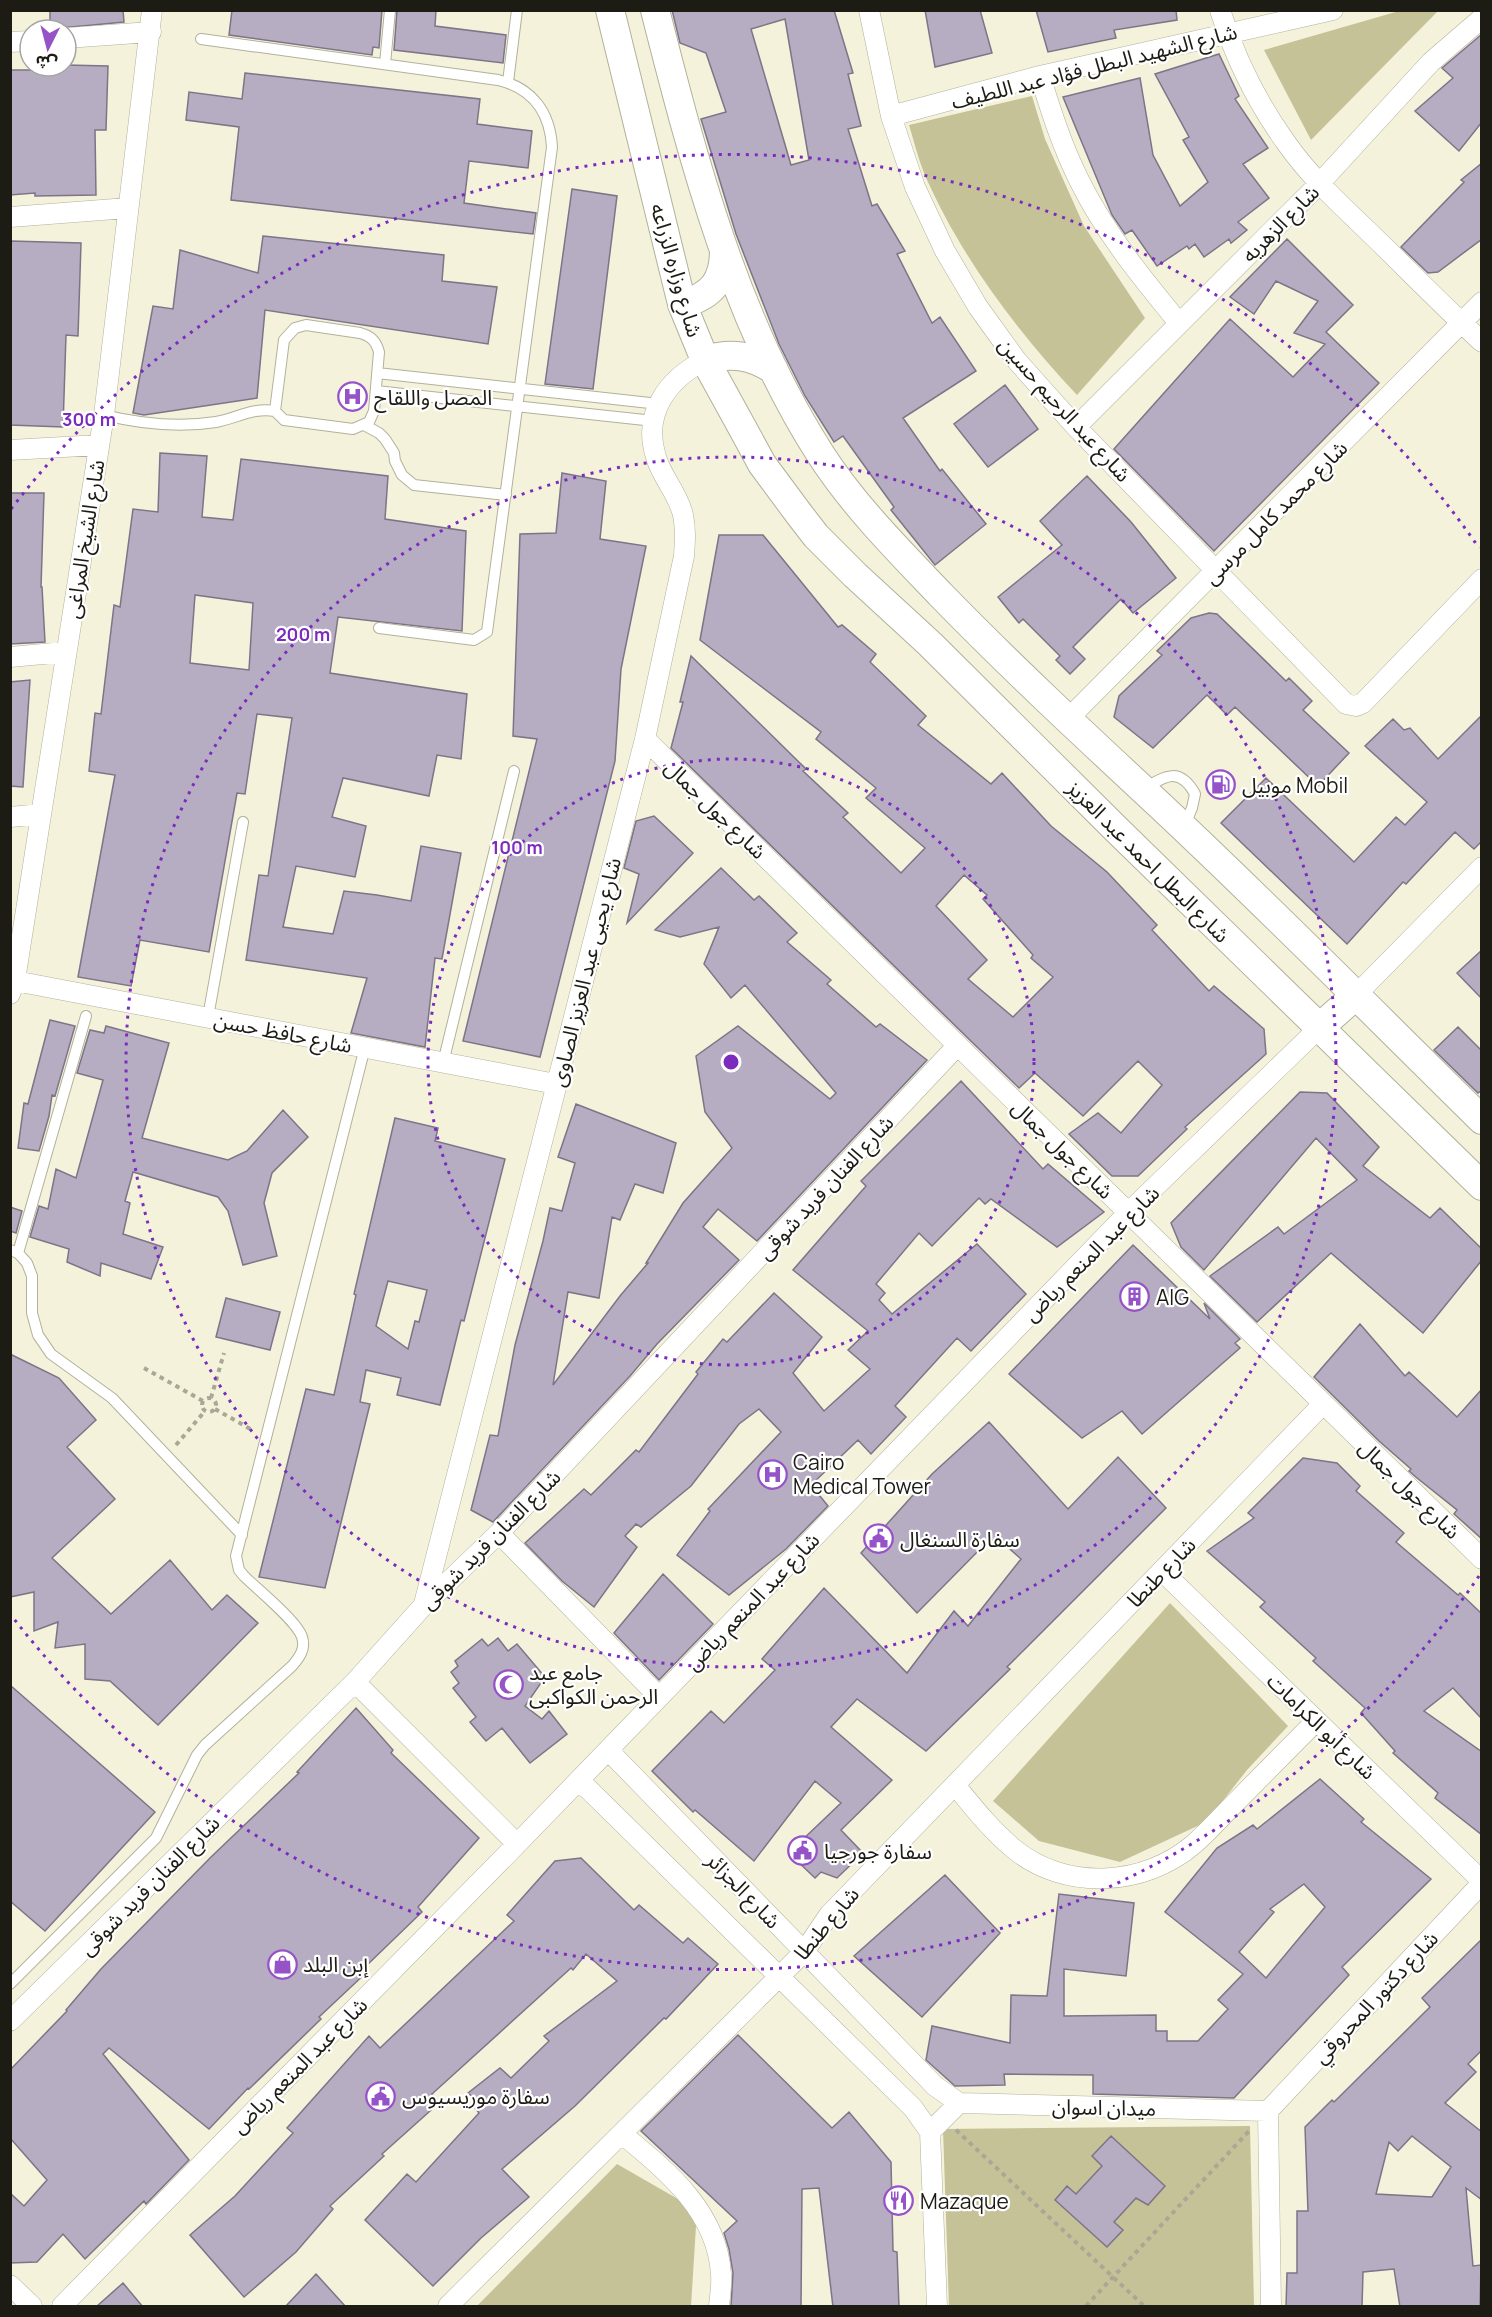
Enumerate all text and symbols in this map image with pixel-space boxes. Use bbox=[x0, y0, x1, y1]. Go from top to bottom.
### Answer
street label: شارع الشهيد البطل فؤاد عبد اللطيف bbox=[948, 17, 1240, 117]
north arrow bbox=[18, 18, 78, 78]
text: ش bbox=[34, 51, 58, 75]
street label: شارع الزهريه bbox=[1235, 178, 1326, 269]
street label: شارع وزاره الزراعه bbox=[643, 200, 709, 341]
street label: شارع عبد الرحيم حسين bbox=[991, 331, 1138, 489]
hospital icon: المصل واللقاح bbox=[337, 381, 369, 413]
place label: المصل واللقاح bbox=[374, 383, 492, 413]
text: 300 m bbox=[62, 407, 116, 431]
street label: شارع محمد كامل مرسى bbox=[1197, 434, 1355, 592]
street label: شارع الشيخ المراغى bbox=[58, 458, 112, 621]
text: 200 m bbox=[276, 622, 330, 646]
street label: شارع جول جمال bbox=[658, 753, 773, 866]
fuel station icon: موبيل Mobil bbox=[1205, 769, 1237, 801]
place label: موبيل Mobil bbox=[1242, 771, 1348, 799]
street label: شارع البطل احمد عبد العزيز bbox=[1060, 773, 1236, 950]
text: 100 m bbox=[491, 835, 543, 859]
street label: شارع يحيى عبد العزيز الصاوى bbox=[543, 855, 629, 1090]
street label: شارع حافظ حسن bbox=[211, 1005, 354, 1061]
centre of rings bbox=[721, 1052, 741, 1072]
street label: شارع جول جمال bbox=[1005, 1093, 1120, 1206]
street label: شارع الفنان فريد شوقى bbox=[751, 1109, 901, 1267]
street label: شارع عبد المنعم رياض bbox=[1017, 1179, 1167, 1329]
building icon: AIG bbox=[1119, 1281, 1151, 1313]
place label: AIG bbox=[1156, 1283, 1189, 1311]
street label: شارع جول جمال bbox=[1352, 1433, 1467, 1546]
place label: Cairo Medical Tower bbox=[793, 1448, 931, 1500]
hospital icon: Cairo Medical Tower bbox=[756, 1458, 788, 1490]
street label: شارع الفنان فريد شوقى bbox=[414, 1463, 568, 1617]
public building icon: سفارة السنغال bbox=[863, 1523, 895, 1555]
place label: سفارة السنغال bbox=[900, 1525, 1020, 1553]
street label: شارع عبد المنعم رياض bbox=[679, 1526, 827, 1678]
street label: شارع طنطا bbox=[1121, 1531, 1203, 1615]
place label: جامع عبد الرحمن الكواكبى bbox=[529, 1658, 658, 1710]
street label: شارع أبو الكرامات bbox=[1260, 1667, 1383, 1787]
mosque icon: جامع عبد الرحمن الكواكبى bbox=[492, 1668, 524, 1700]
street label: شارع الفنان فريد شوقى bbox=[73, 1809, 227, 1963]
public building icon: سفارة جورجيا bbox=[787, 1835, 819, 1867]
place label: سفارة جورجيا bbox=[824, 1837, 932, 1865]
street label: شارع الجزائر bbox=[699, 1845, 787, 1936]
street label: شارع طنطا bbox=[787, 1880, 866, 1967]
street label: شارع دكتور المحروقي bbox=[1306, 1925, 1446, 2071]
shop icon: إبن البلد bbox=[266, 1948, 298, 1980]
place label: إبن البلد bbox=[303, 1950, 369, 1978]
street label: شارع عبد المنعم رياض bbox=[225, 1991, 375, 2141]
public building icon: سفارة موريسيوس bbox=[365, 2080, 397, 2112]
place label: سفارة موريسيوس bbox=[402, 2082, 550, 2110]
street label: ميدان اسوان bbox=[1052, 2092, 1156, 2122]
restaurant icon: Mazaque bbox=[883, 2185, 915, 2217]
place label: Mazaque bbox=[920, 2187, 1009, 2215]

